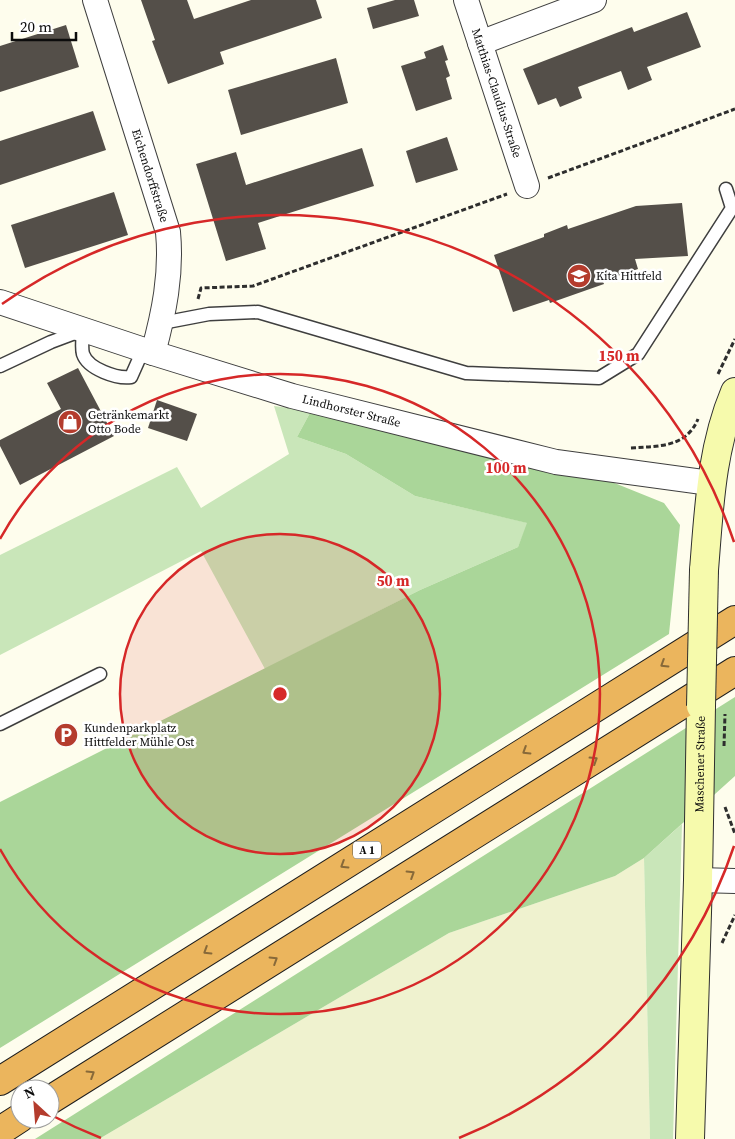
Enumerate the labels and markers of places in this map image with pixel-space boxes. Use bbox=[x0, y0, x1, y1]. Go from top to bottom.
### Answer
school or university icon: Kita Hittfeld bbox=[566, 263, 592, 289]
place label: Kita Hittfeld bbox=[596, 268, 662, 284]
place label: Getränkemarkt Otto Bode bbox=[88, 407, 169, 437]
shop icon: Getränkemarkt Otto Bode bbox=[57, 409, 83, 435]
centre of rings bbox=[271, 685, 289, 703]
place label: Kundenparkplatz Hittfelder Mühle Ost bbox=[84, 720, 194, 750]
parking icon: Kundenparkplatz Hittfelder Mühle Ost bbox=[53, 722, 79, 748]

